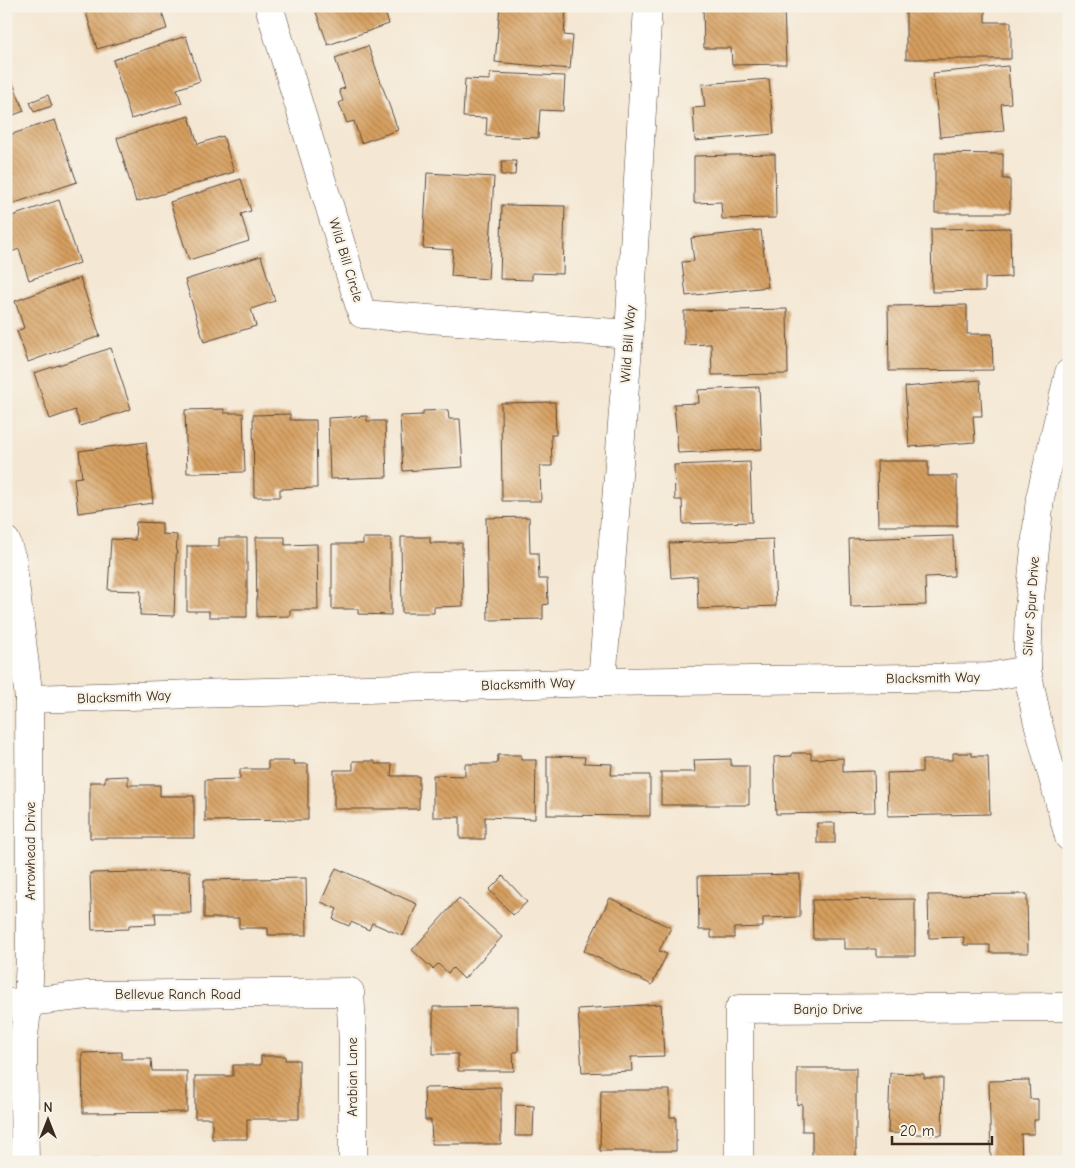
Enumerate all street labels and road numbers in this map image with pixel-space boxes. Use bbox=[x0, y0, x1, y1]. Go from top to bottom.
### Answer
street label: Wild Bill Circle bbox=[325, 216, 367, 304]
street label: Wild Bill Way bbox=[617, 304, 639, 383]
street label: Silver Spur Drive bbox=[1019, 556, 1043, 656]
street label: Blacksmith Way bbox=[886, 669, 981, 687]
street label: Blacksmith Way bbox=[481, 674, 576, 694]
street label: Blacksmith Way bbox=[77, 687, 172, 707]
street label: Arrowhead Drive bbox=[22, 802, 39, 900]
street label: Bellevue Ranch Road bbox=[115, 986, 241, 1003]
street label: Banjo Drive bbox=[793, 1001, 863, 1018]
street label: Arabian Lane bbox=[344, 1037, 361, 1117]

